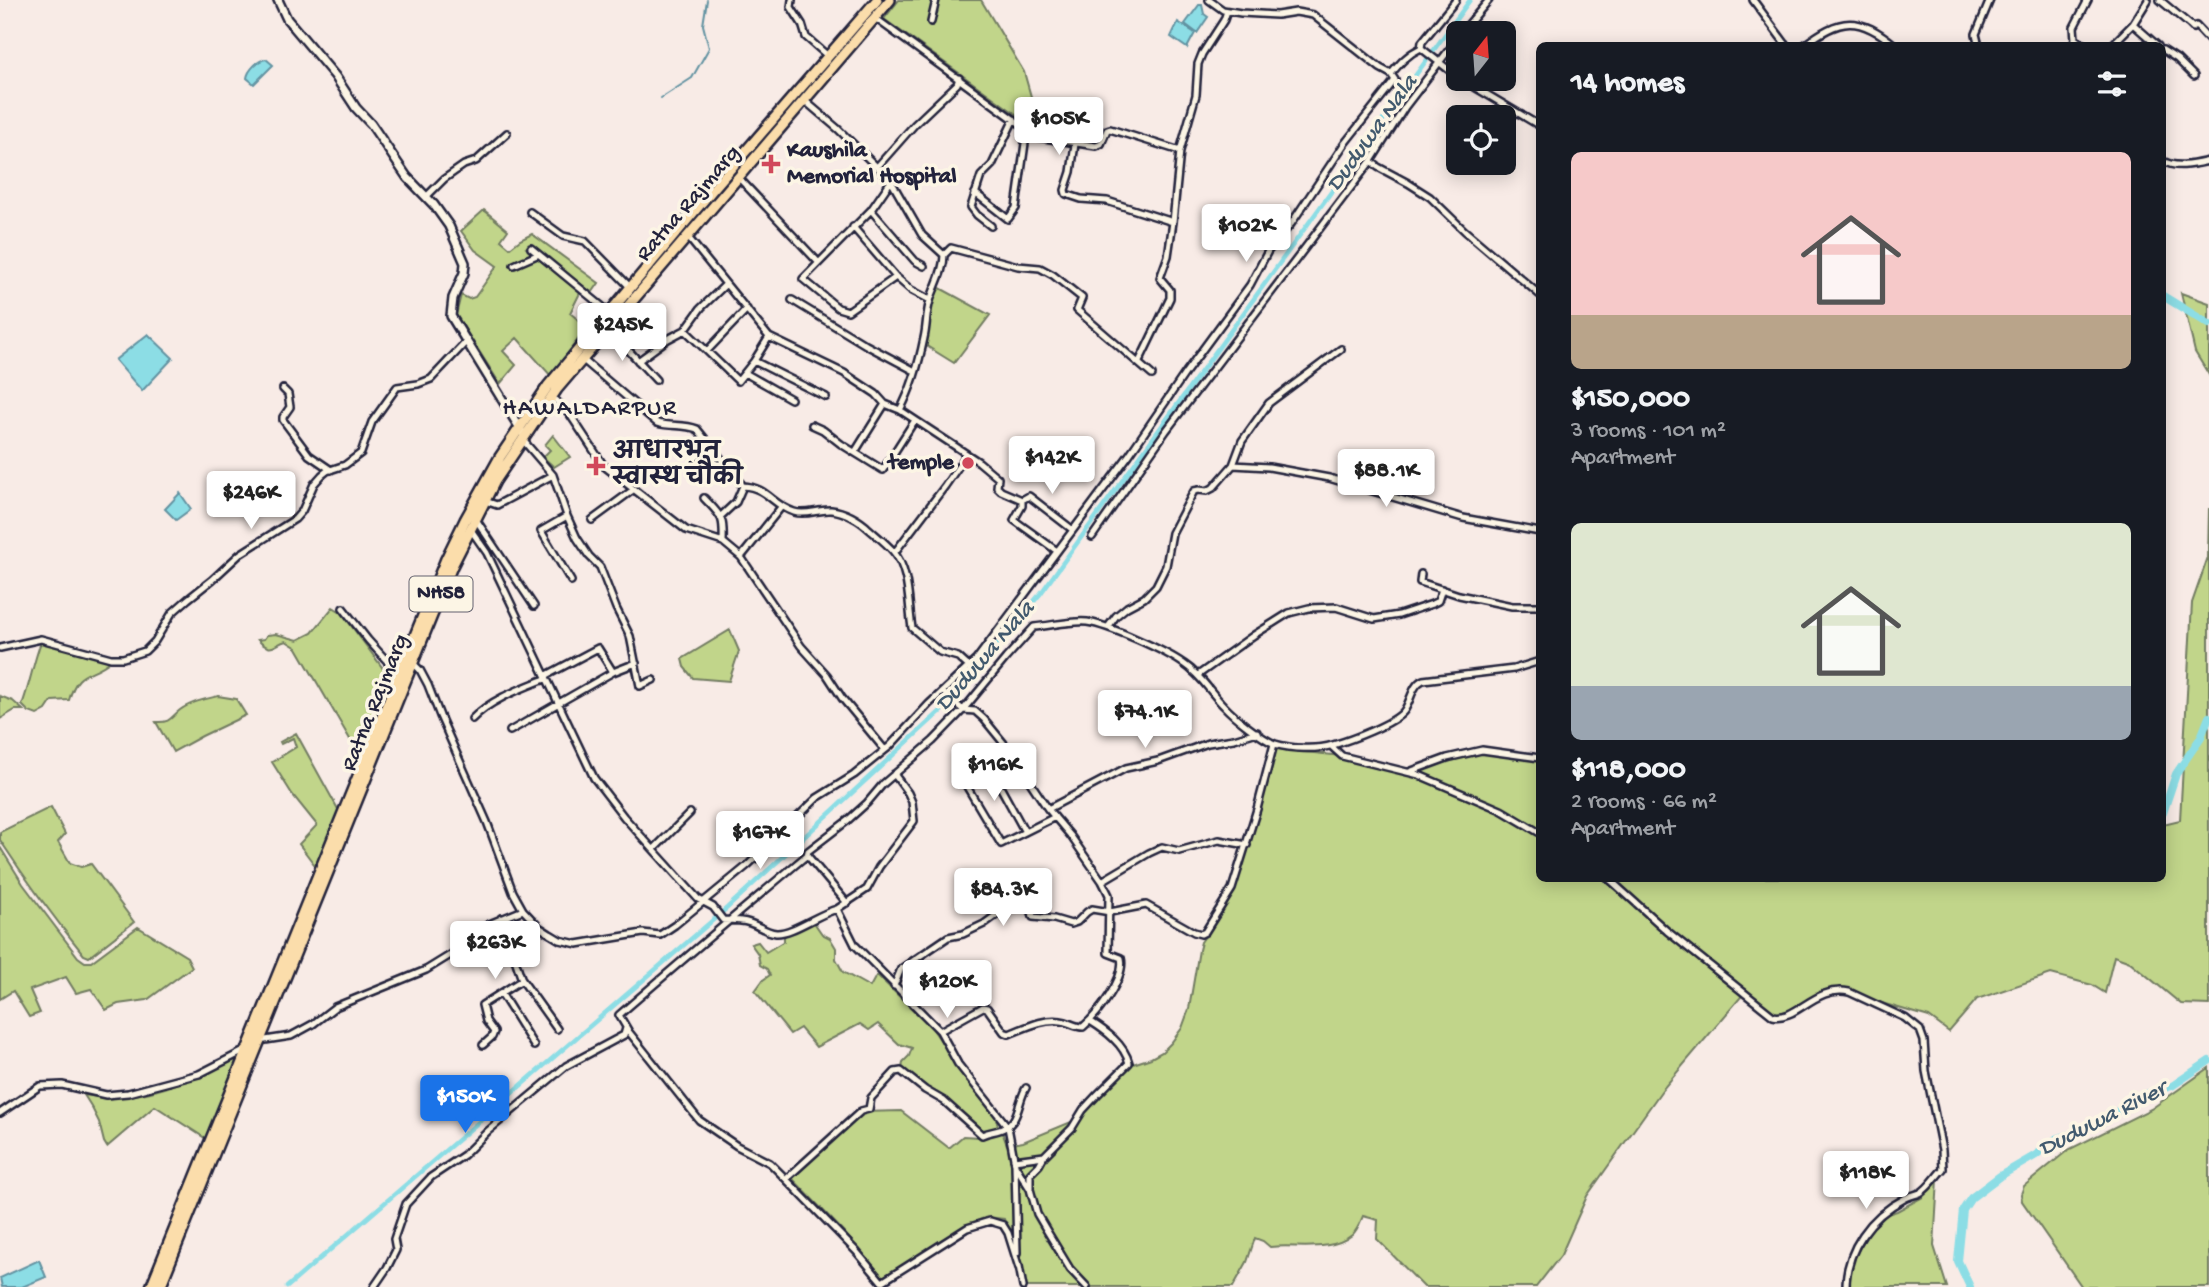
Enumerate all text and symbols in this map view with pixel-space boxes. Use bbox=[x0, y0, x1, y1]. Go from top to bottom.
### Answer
north arrow bbox=[1446, 21, 1516, 91]
map controls bbox=[1446, 21, 1516, 175]
icon: filters bbox=[2093, 65, 2131, 103]
text: 14 homes bbox=[1571, 67, 1684, 102]
water label: Duduwa Nala bbox=[1321, 69, 1426, 198]
pin: $105K bbox=[1010, 97, 1108, 157]
button: locate bbox=[1446, 105, 1516, 175]
text: $105K bbox=[1030, 106, 1088, 133]
place label: Kaushila Memorial Hospital bbox=[786, 138, 957, 191]
street label: Ratna Rajmarg bbox=[631, 140, 747, 268]
marker: Kaushila Memorial Hospital bbox=[761, 154, 781, 174]
icon: home bbox=[1788, 197, 1914, 323]
pin: $102K bbox=[1197, 204, 1295, 264]
text: $102K bbox=[1218, 213, 1274, 240]
pin: $245K bbox=[573, 304, 671, 363]
text: $245K bbox=[593, 312, 651, 339]
text: $150,000 bbox=[1571, 383, 1690, 418]
district label: HAWALDARPUR bbox=[502, 395, 678, 424]
text: 3 rooms · 101 m² bbox=[1571, 418, 1726, 445]
pin: $142K bbox=[1003, 436, 1101, 496]
place label: आधारभुत स्वास्थ चौकी bbox=[610, 439, 744, 493]
text: $142K bbox=[1025, 445, 1079, 472]
text: Apartment bbox=[1571, 445, 1675, 472]
pin: $88.1K bbox=[1329, 449, 1443, 509]
place label: temple bbox=[886, 450, 955, 477]
marker: temple bbox=[960, 455, 976, 471]
marker: आधारभुत स्वास्थ चौकी bbox=[586, 456, 606, 476]
text: $88.1K bbox=[1354, 458, 1418, 485]
pin: $246K bbox=[202, 472, 300, 531]
text: $246K bbox=[223, 480, 279, 507]
icon: home bbox=[1788, 568, 1914, 694]
road number: NH58 bbox=[410, 576, 472, 612]
water label: Duduwa Nala bbox=[930, 594, 1043, 718]
street label: Ratna Rajmarg bbox=[336, 631, 416, 775]
pin: $74.1K bbox=[1088, 690, 1202, 750]
text: $74.1K bbox=[1114, 699, 1176, 726]
pin: $116K bbox=[945, 744, 1043, 803]
text: $116K bbox=[967, 752, 1021, 779]
text: $118,000 bbox=[1571, 754, 1686, 789]
text: 2 rooms · 66 m² bbox=[1571, 789, 1717, 816]
pin: $167K bbox=[711, 812, 809, 871]
text: Apartment bbox=[1571, 816, 1675, 843]
text: $167K bbox=[732, 820, 788, 847]
pin: $84.3K bbox=[946, 869, 1060, 928]
text: $84.3K bbox=[970, 877, 1036, 904]
pin: $263K bbox=[446, 922, 544, 981]
text: $263K bbox=[466, 930, 524, 957]
pin: $120K bbox=[898, 960, 996, 1020]
text: $120K bbox=[919, 969, 975, 996]
water label: Duduwa River bbox=[2034, 1073, 2176, 1164]
pin: $150K bbox=[416, 1076, 514, 1135]
text: $150K bbox=[436, 1084, 494, 1111]
pin: $118K bbox=[1817, 1152, 1915, 1211]
text: $118K bbox=[1839, 1160, 1893, 1187]

